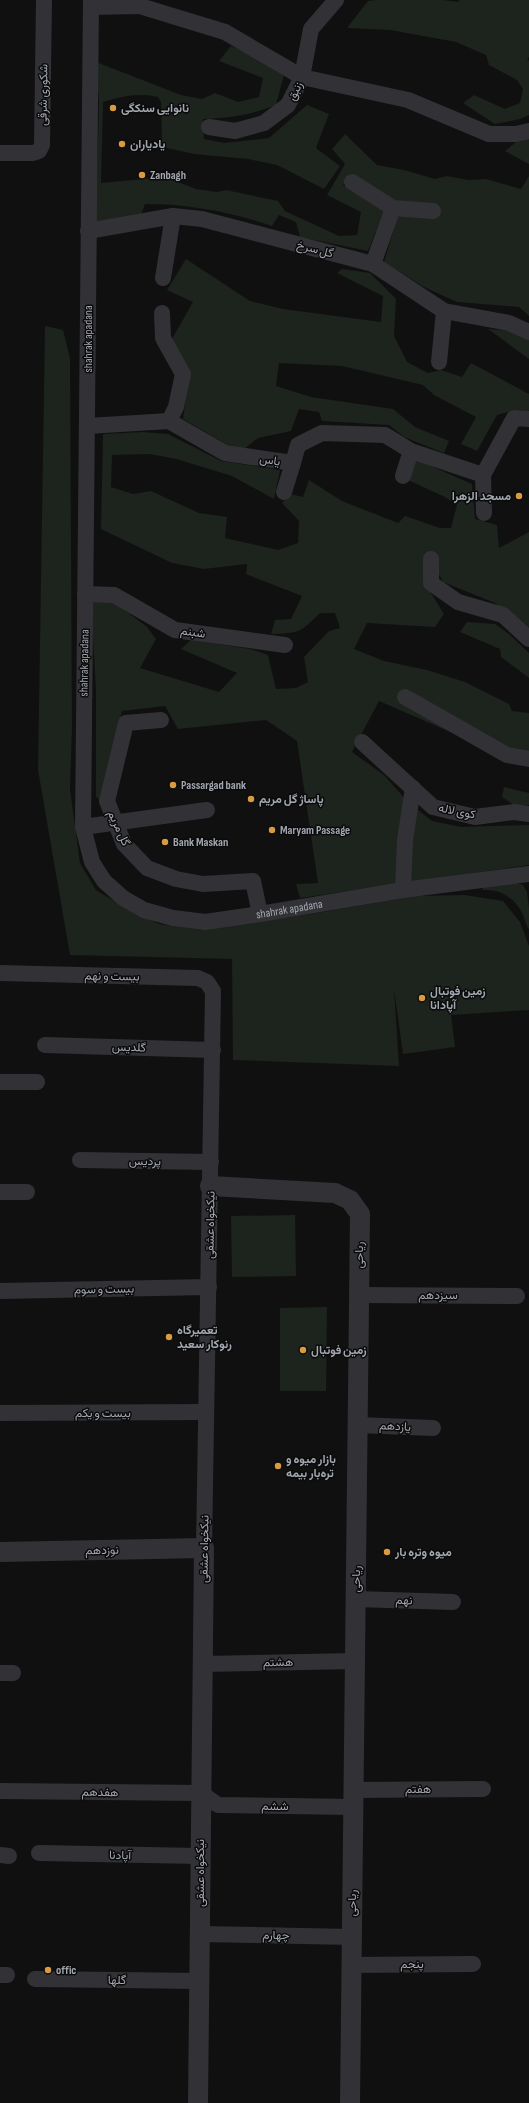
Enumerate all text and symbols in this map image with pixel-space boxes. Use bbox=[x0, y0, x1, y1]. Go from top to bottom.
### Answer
street label: شکوری شرقی bbox=[35, 64, 52, 126]
street label: زنبق bbox=[284, 79, 306, 103]
place label: نانوایی سنکگی bbox=[121, 101, 189, 116]
marker: نانوایی سنکگی bbox=[108, 103, 118, 113]
place label: یادیاران bbox=[130, 137, 165, 152]
marker: یادیاران bbox=[117, 139, 127, 149]
place label: Zanbagh bbox=[150, 168, 186, 183]
marker: Zanbagh bbox=[137, 170, 147, 180]
street label: گل سرخ bbox=[295, 237, 335, 263]
street label: shahrak apadana bbox=[81, 305, 96, 373]
street label: یاس bbox=[258, 451, 282, 470]
place label: مسجد الزهرا bbox=[452, 489, 511, 504]
marker: مسجد الزهرا bbox=[514, 491, 524, 501]
street label: شبنم bbox=[179, 623, 206, 642]
street label: shahrak apadana bbox=[76, 629, 93, 697]
place label: Passargad bank bbox=[181, 778, 246, 793]
marker: Passargad bank bbox=[168, 780, 178, 790]
place label: پاساژ گل مریم bbox=[259, 792, 324, 807]
marker: پاساژ گل مریم bbox=[246, 794, 256, 804]
street label: کوی لاله bbox=[437, 801, 477, 822]
street label: گل مریم bbox=[104, 808, 133, 848]
place label: Maryam Passage bbox=[280, 823, 350, 838]
marker: Maryam Passage bbox=[267, 825, 277, 835]
place label: Bank Maskan bbox=[173, 835, 228, 850]
marker: Bank Maskan bbox=[160, 837, 170, 847]
street label: shahrak apadana bbox=[255, 897, 324, 922]
street label: بیست و نهم bbox=[84, 969, 140, 984]
place label: زمین فوتبال آپادانا bbox=[430, 984, 486, 1013]
marker: زمین فوتبال آپادانا bbox=[417, 993, 427, 1003]
street label: گلدیس bbox=[112, 1039, 146, 1056]
street label: پردیس bbox=[129, 1154, 161, 1169]
street label: نیکخواه عشقی bbox=[202, 1191, 219, 1259]
street label: ریاحی bbox=[352, 1241, 367, 1269]
street label: بیست و سوم bbox=[74, 1281, 134, 1298]
street label: سیزدهم bbox=[418, 1288, 458, 1303]
place label: تعمیرگاه رنوکار سعید bbox=[177, 1323, 232, 1352]
marker: تعمیرگاه رنوکار سعید bbox=[164, 1332, 174, 1342]
place label: زمین فوتبال bbox=[311, 1343, 367, 1358]
marker: زمین فوتبال bbox=[298, 1345, 308, 1355]
street label: بیست و یکم bbox=[75, 1406, 131, 1421]
street label: یازدهم bbox=[379, 1418, 411, 1435]
place label: بازار میوه و تره‌بار بیمه bbox=[286, 1452, 336, 1481]
marker: بازار میوه و تره‌بار بیمه bbox=[273, 1461, 283, 1471]
street label: نیکخواه عشقی bbox=[196, 1515, 213, 1583]
street label: نوزدهم bbox=[85, 1543, 119, 1558]
place label: میوه وتره بار bbox=[394, 1545, 452, 1560]
marker: میوه وتره بار bbox=[382, 1547, 392, 1557]
street label: ریاحی bbox=[349, 1565, 364, 1593]
street label: نهم bbox=[395, 1593, 413, 1608]
street label: هشتم bbox=[263, 1655, 293, 1670]
street label: هفتم bbox=[405, 1782, 431, 1797]
street label: هفدهم bbox=[82, 1785, 118, 1800]
street label: ششم bbox=[261, 1799, 289, 1814]
street label: نیکخواه عشقی bbox=[193, 1839, 208, 1907]
street label: آپادنا bbox=[109, 1848, 132, 1863]
street label: ریاحی bbox=[345, 1889, 360, 1917]
street label: چهارم bbox=[262, 1928, 290, 1943]
street label: پنجم bbox=[400, 1957, 424, 1972]
place label: offic bbox=[56, 1963, 76, 1978]
marker: offic bbox=[43, 1965, 53, 1975]
street label: گلها bbox=[108, 1973, 126, 1988]

